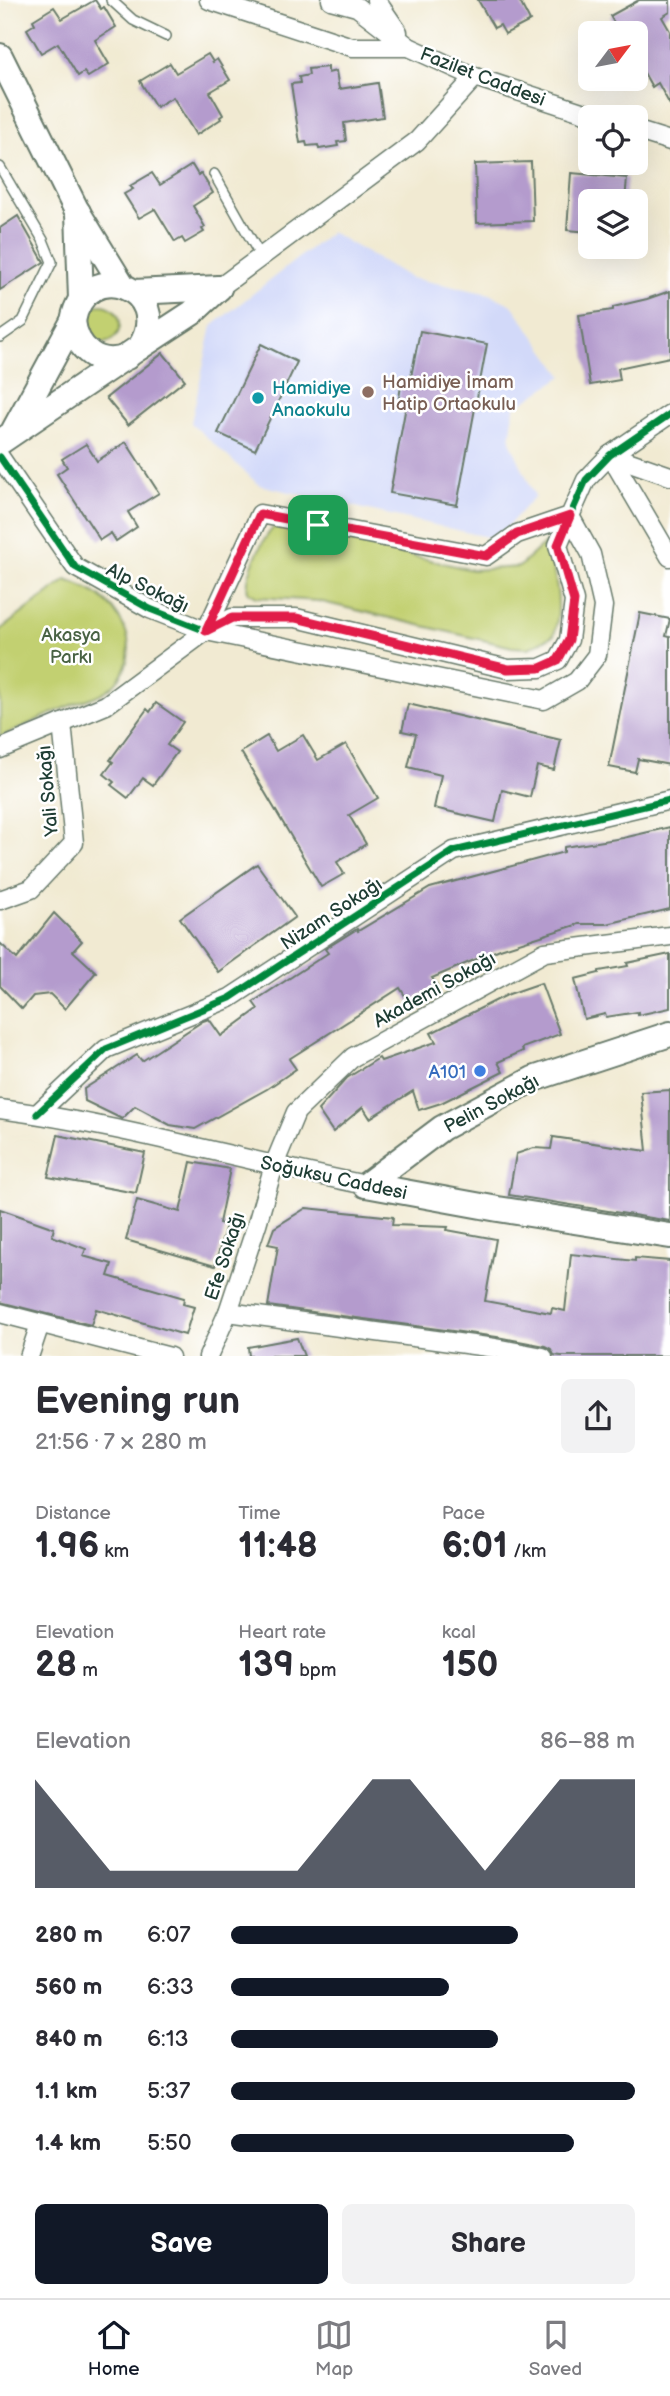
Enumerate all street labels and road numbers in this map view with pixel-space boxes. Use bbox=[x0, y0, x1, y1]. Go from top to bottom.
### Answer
street label: Fazilet Caddesi bbox=[416, 43, 548, 112]
street label: Alp Sokağı bbox=[102, 558, 192, 618]
street label: Yali Sokağı bbox=[33, 744, 64, 838]
street label: Nizam Sokağı bbox=[277, 873, 387, 956]
street label: Akademi Sokağı bbox=[370, 947, 500, 1033]
street label: Pelin Sokağı bbox=[440, 1070, 543, 1139]
street label: Soğuksu Caddesi bbox=[258, 1152, 409, 1205]
street label: Efe Sokağı bbox=[200, 1210, 250, 1303]

